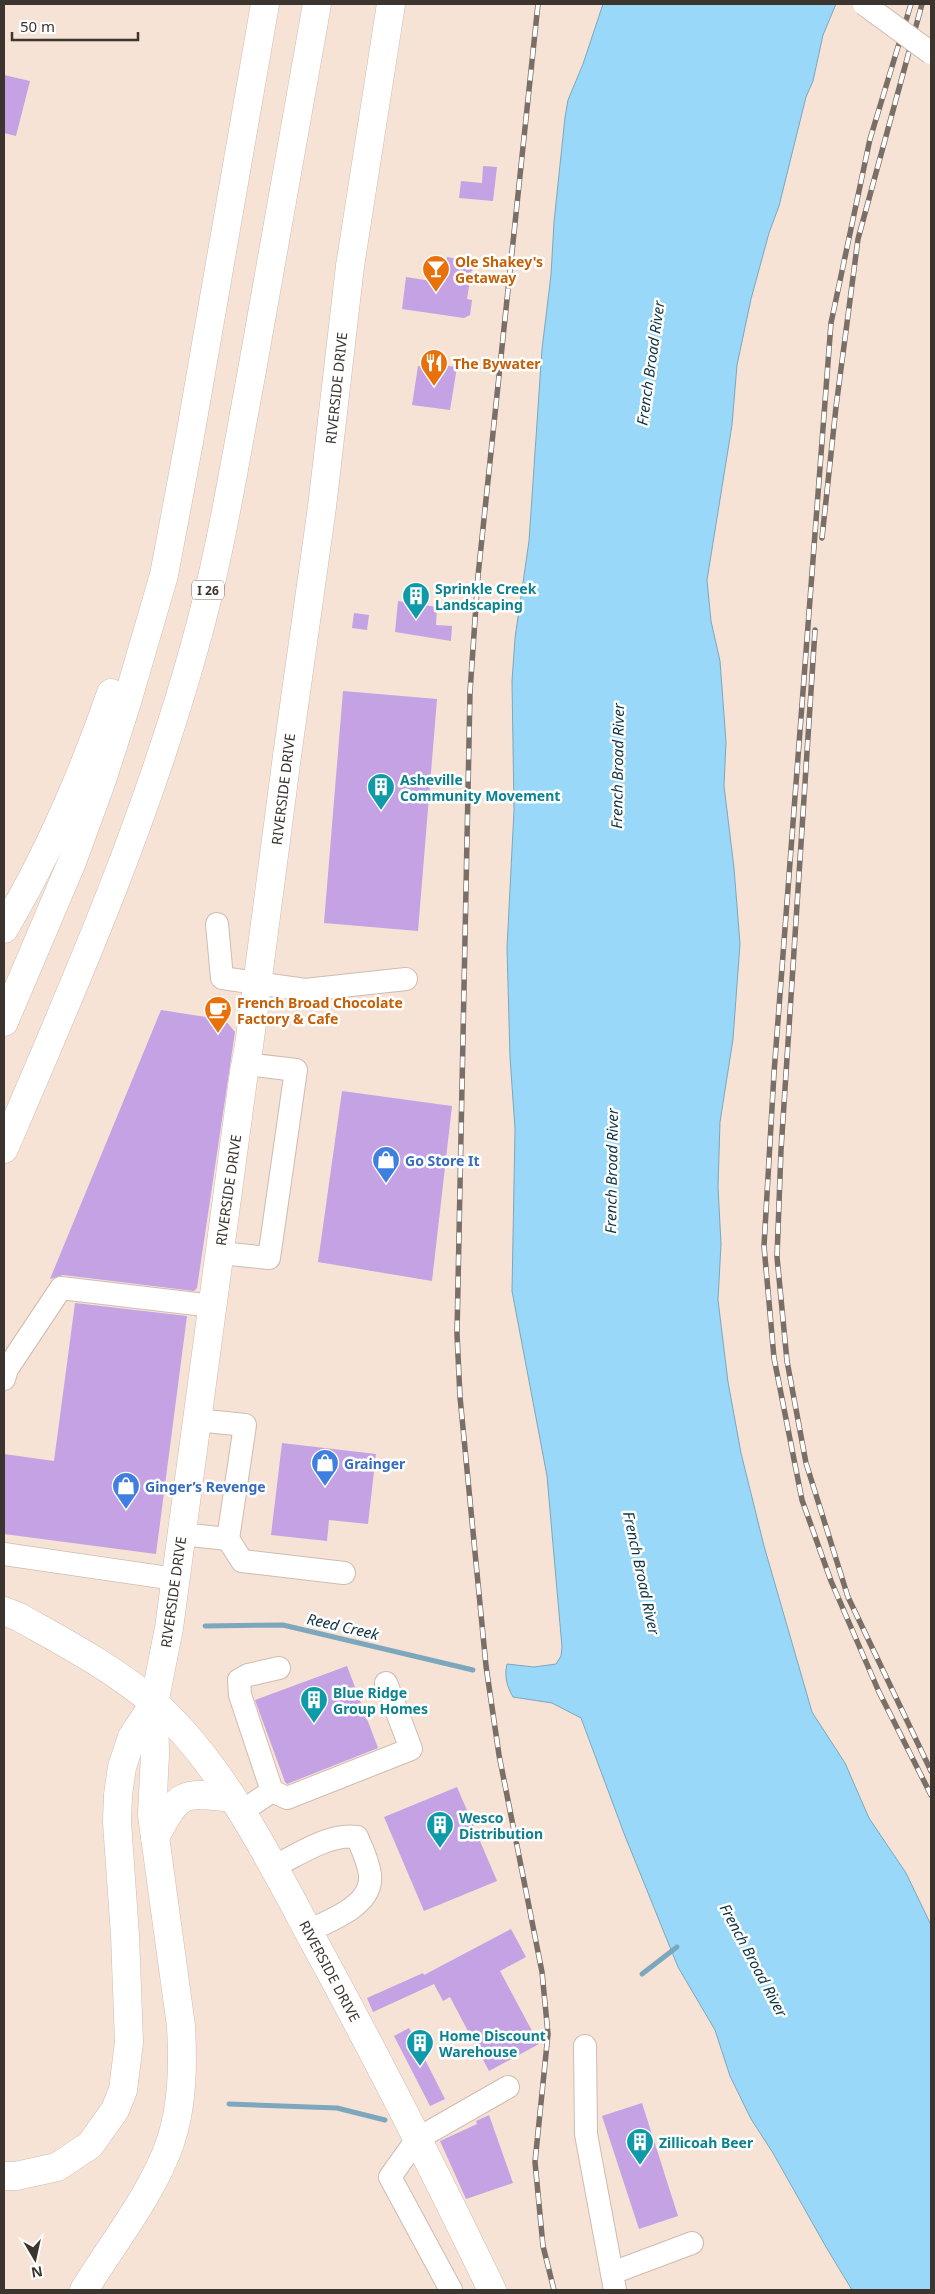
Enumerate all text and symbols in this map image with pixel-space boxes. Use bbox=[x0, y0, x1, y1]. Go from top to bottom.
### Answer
scale bar bbox=[12, 10, 139, 42]
text: 50 m bbox=[20, 16, 55, 36]
place label: Ole Shakey's Getaway bbox=[455, 252, 543, 287]
bar icon: Ole Shakey's Getaway bbox=[421, 254, 451, 293]
water label: French Broad River bbox=[631, 298, 669, 427]
street label: RIVERSIDE DRIVE bbox=[321, 331, 351, 445]
restaurant icon: The Bywater bbox=[419, 348, 449, 387]
place label: The Bywater bbox=[453, 354, 541, 373]
place label: Sprinkle Creek Landscaping bbox=[435, 579, 537, 614]
road number: I 26 bbox=[192, 580, 224, 600]
building icon: Sprinkle Creek Landscaping bbox=[401, 581, 431, 620]
water label: French Broad River bbox=[606, 702, 628, 829]
street label: RIVERSIDE DRIVE bbox=[267, 732, 299, 846]
place label: Asheville Community Movement bbox=[400, 770, 560, 805]
building icon: Asheville Community Movement bbox=[366, 772, 396, 811]
place label: French Broad Chocolate Factory & Cafe bbox=[237, 993, 403, 1028]
cafe icon: French Broad Chocolate Factory & Cafe bbox=[203, 995, 233, 1034]
water label: French Broad River bbox=[600, 1107, 622, 1234]
street label: RIVERSIDE DRIVE bbox=[211, 1133, 245, 1247]
shop icon: Go Store It bbox=[371, 1145, 401, 1184]
place label: Go Store It bbox=[405, 1151, 480, 1170]
shop icon: Grainger bbox=[310, 1448, 340, 1487]
place label: Grainger bbox=[344, 1454, 406, 1473]
shop icon: Ginger’s Revenge bbox=[111, 1471, 141, 1510]
place label: Ginger’s Revenge bbox=[145, 1477, 266, 1496]
water label: French Broad River bbox=[619, 1510, 665, 1637]
street label: RIVERSIDE DRIVE bbox=[156, 1535, 190, 1649]
water label: Reed Creek bbox=[305, 1608, 381, 1644]
place label: Blue Ridge Group Homes bbox=[333, 1683, 428, 1718]
building icon: Blue Ridge Group Homes bbox=[299, 1685, 329, 1724]
place label: Wesco Distribution bbox=[459, 1808, 543, 1843]
building icon: Wesco Distribution bbox=[425, 1810, 455, 1849]
water label: French Broad River bbox=[716, 1900, 793, 2021]
street label: RIVERSIDE DRIVE bbox=[295, 1917, 365, 2025]
place label: Home Discount Warehouse bbox=[439, 2026, 546, 2061]
building icon: Home Discount Warehouse bbox=[405, 2028, 435, 2067]
building icon: Zillicoah Beer bbox=[625, 2127, 655, 2166]
place label: Zillicoah Beer bbox=[659, 2133, 754, 2152]
north arrow bbox=[10, 2234, 60, 2284]
text: N bbox=[30, 2262, 44, 2283]

